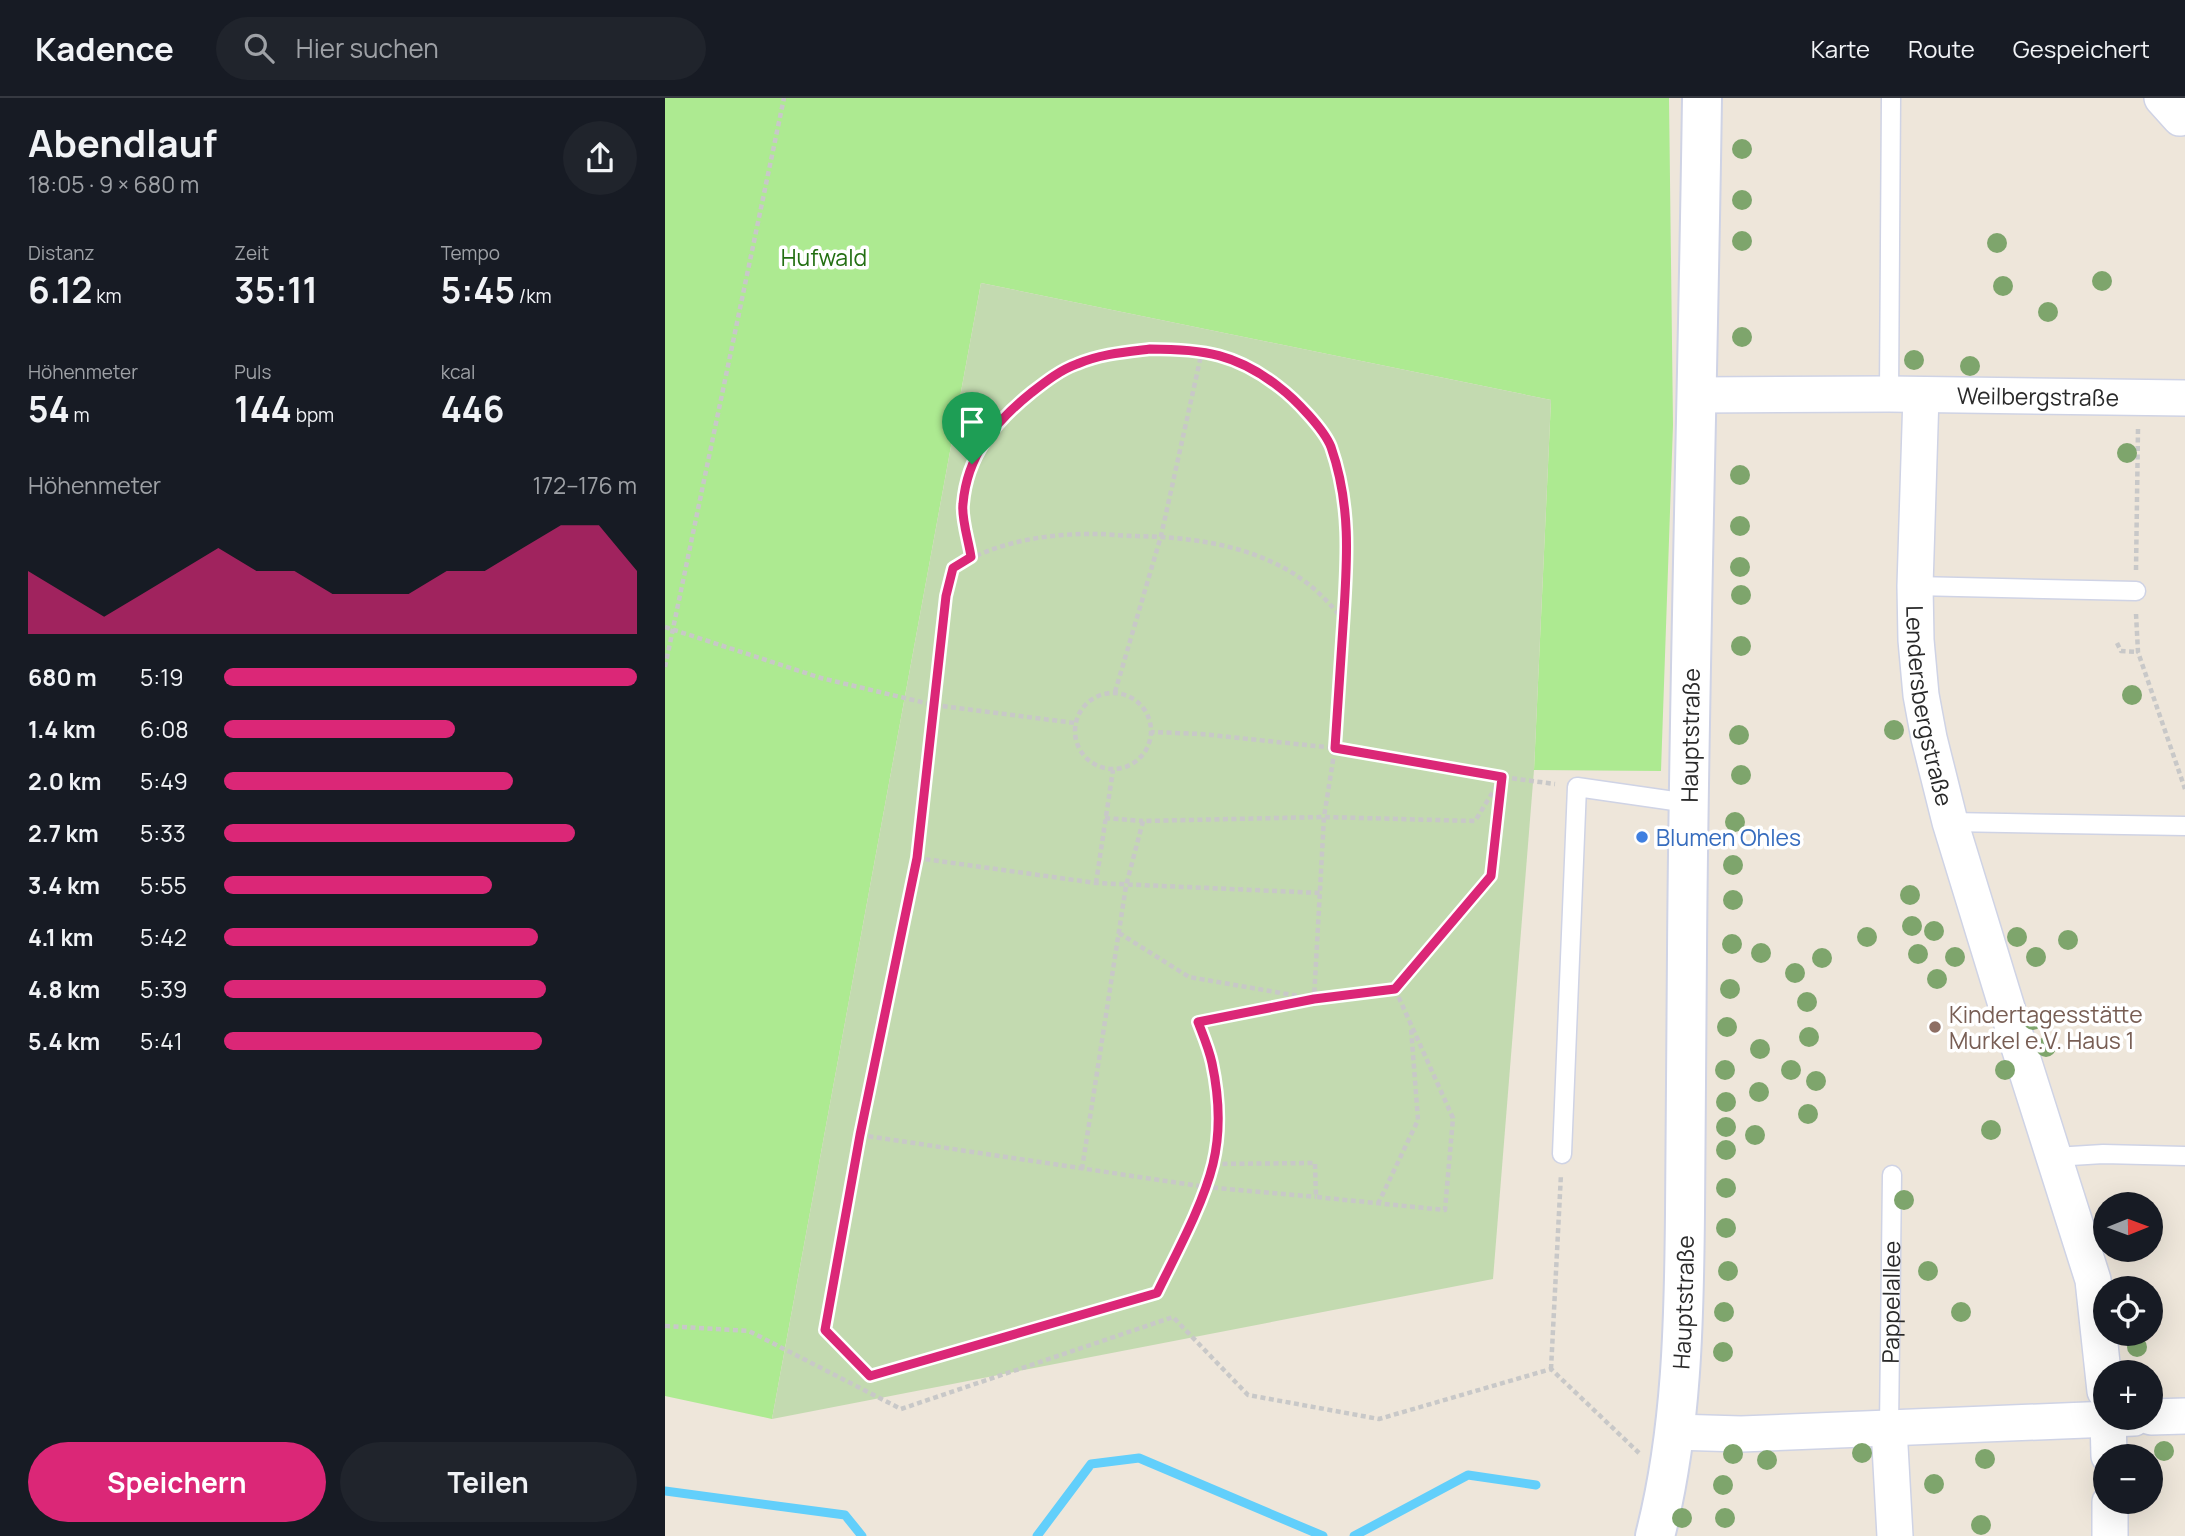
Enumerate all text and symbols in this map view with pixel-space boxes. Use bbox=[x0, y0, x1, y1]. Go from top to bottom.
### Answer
search box bbox=[216, 17, 706, 80]
text: Kadence bbox=[35, 26, 174, 71]
icon: search bbox=[240, 29, 278, 67]
text: Hier suchen bbox=[296, 30, 439, 66]
text: Karte bbox=[1811, 32, 1870, 65]
text: Route bbox=[1908, 32, 1975, 65]
text: Gespeichert bbox=[2013, 32, 2150, 65]
text: Abendlauf bbox=[28, 116, 217, 168]
button: share bbox=[563, 121, 637, 195]
text: 18:05 · 9 × 680 m bbox=[28, 168, 199, 200]
text: Distanz bbox=[28, 240, 95, 266]
text: Zeit bbox=[234, 240, 269, 266]
text: Tempo bbox=[441, 240, 500, 266]
park label: Hufwald bbox=[781, 241, 867, 273]
text: 6.12 bbox=[28, 266, 92, 314]
text: 35:11 bbox=[234, 266, 318, 314]
text: 5:45 bbox=[441, 266, 515, 314]
text: km bbox=[92, 283, 122, 309]
text: /km bbox=[515, 283, 552, 309]
text: Höhenmeter bbox=[28, 359, 138, 385]
text: Puls bbox=[234, 359, 272, 385]
text: kcal bbox=[441, 359, 475, 385]
street label: Weilbergstraße bbox=[1957, 379, 2119, 413]
text: 54 bbox=[28, 385, 70, 433]
text: 144 bbox=[234, 385, 292, 433]
text: 446 bbox=[441, 385, 505, 433]
pin bbox=[942, 392, 1002, 464]
text: m bbox=[70, 402, 90, 428]
text: bpm bbox=[292, 402, 334, 428]
icon: arrive bbox=[953, 403, 991, 441]
text: Höhenmeter bbox=[28, 469, 161, 501]
text: 172–176 m bbox=[533, 469, 637, 501]
street label: Lendersbergstraße bbox=[1899, 605, 1961, 809]
text: 680 m bbox=[28, 661, 97, 693]
text: 5:19 bbox=[140, 661, 183, 693]
street label: Hauptstraße bbox=[1673, 668, 1707, 803]
text: 1.4 km bbox=[28, 713, 96, 745]
text: 6:08 bbox=[140, 713, 189, 745]
text: 2.0 km bbox=[28, 765, 101, 797]
text: 5:49 bbox=[140, 765, 188, 797]
text: 2.7 km bbox=[28, 817, 99, 849]
text: 5:33 bbox=[140, 817, 186, 849]
place label: Blumen Ohles bbox=[1656, 821, 1801, 853]
marker: Blumen Ohles bbox=[1634, 829, 1650, 845]
text: 3.4 km bbox=[28, 869, 100, 901]
text: 5:55 bbox=[140, 869, 187, 901]
text: 4.1 km bbox=[28, 921, 93, 953]
text: 5:42 bbox=[140, 921, 187, 953]
text: 4.8 km bbox=[28, 973, 100, 1005]
text: 5:39 bbox=[140, 973, 187, 1005]
place label: Kindertagesstätte Murkel e.V. Haus 1 bbox=[1949, 998, 2143, 1056]
marker: Kindertagesstätte Murkel e.V. Haus 1 bbox=[1927, 1019, 1943, 1035]
text: 5.4 km bbox=[28, 1025, 100, 1057]
text: 5:41 bbox=[140, 1025, 183, 1057]
north arrow bbox=[2093, 1192, 2163, 1262]
map controls bbox=[2093, 1192, 2163, 1514]
street label: Hauptstraße bbox=[1664, 1235, 1701, 1370]
street label: Pappelallee bbox=[1874, 1240, 1907, 1364]
button: locate bbox=[2093, 1276, 2163, 1346]
button: + bbox=[2093, 1360, 2163, 1430]
button: Speichern bbox=[28, 1442, 326, 1522]
button: Teilen bbox=[340, 1442, 637, 1522]
button: − bbox=[2093, 1444, 2163, 1514]

